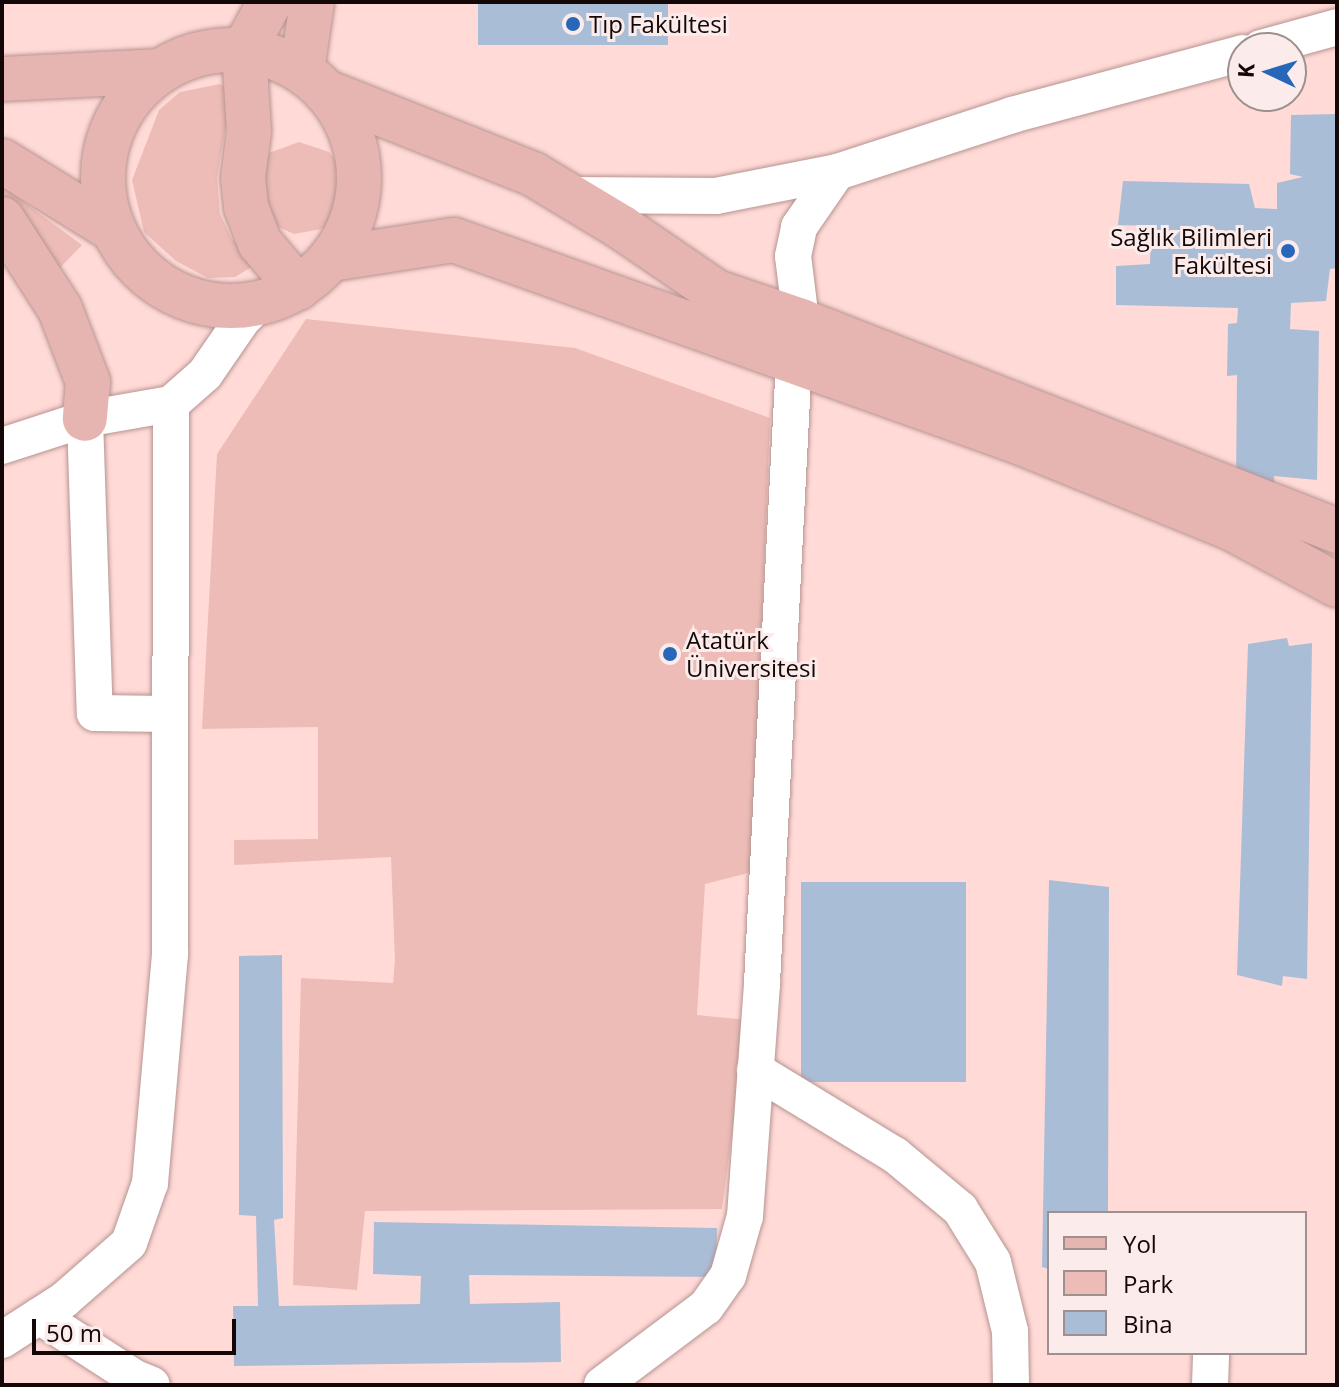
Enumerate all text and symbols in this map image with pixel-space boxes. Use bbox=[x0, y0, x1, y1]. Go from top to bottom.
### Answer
place label: Tıp Fakültesi bbox=[589, 10, 728, 38]
marker: Tıp Fakültesi bbox=[564, 15, 582, 33]
north arrow bbox=[1227, 32, 1307, 112]
text: K bbox=[1230, 62, 1261, 79]
place label: Sağlık Bilimleri Fakültesi bbox=[1110, 223, 1272, 279]
marker: Sağlık Bilimleri Fakültesi bbox=[1279, 242, 1297, 260]
place label: Atatürk Üniversitesi bbox=[686, 626, 817, 682]
marker: Atatürk Üniversitesi bbox=[661, 645, 679, 663]
legend bbox=[1047, 1211, 1307, 1355]
text: Yol bbox=[1123, 1227, 1157, 1260]
text: Park bbox=[1123, 1267, 1173, 1300]
scale bar bbox=[36, 1303, 240, 1353]
text: Bina bbox=[1123, 1307, 1173, 1340]
text: 50 m bbox=[46, 1316, 102, 1349]

